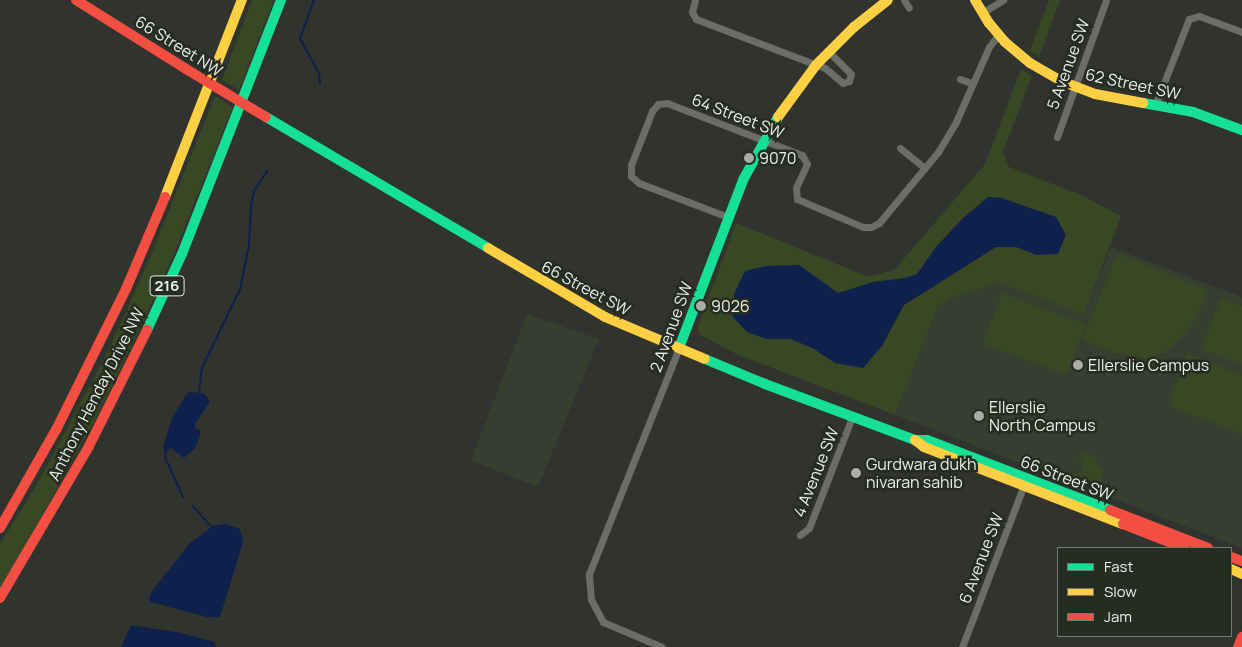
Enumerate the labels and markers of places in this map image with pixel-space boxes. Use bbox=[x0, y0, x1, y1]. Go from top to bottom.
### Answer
place label: 9070 bbox=[759, 148, 796, 168]
marker: 9070 bbox=[743, 152, 755, 164]
place label: 9026 bbox=[711, 296, 750, 316]
marker: 9026 bbox=[695, 300, 707, 312]
place label: Ellerslie Campus bbox=[1088, 355, 1209, 375]
marker: Ellerslie Campus bbox=[1072, 359, 1084, 371]
place label: Ellerslie North Campus bbox=[989, 397, 1096, 435]
marker: Ellerslie North Campus bbox=[973, 410, 985, 422]
place label: Gurdwara dukh nivaran sahib bbox=[866, 454, 977, 492]
marker: Gurdwara dukh nivaran sahib bbox=[850, 467, 862, 479]

